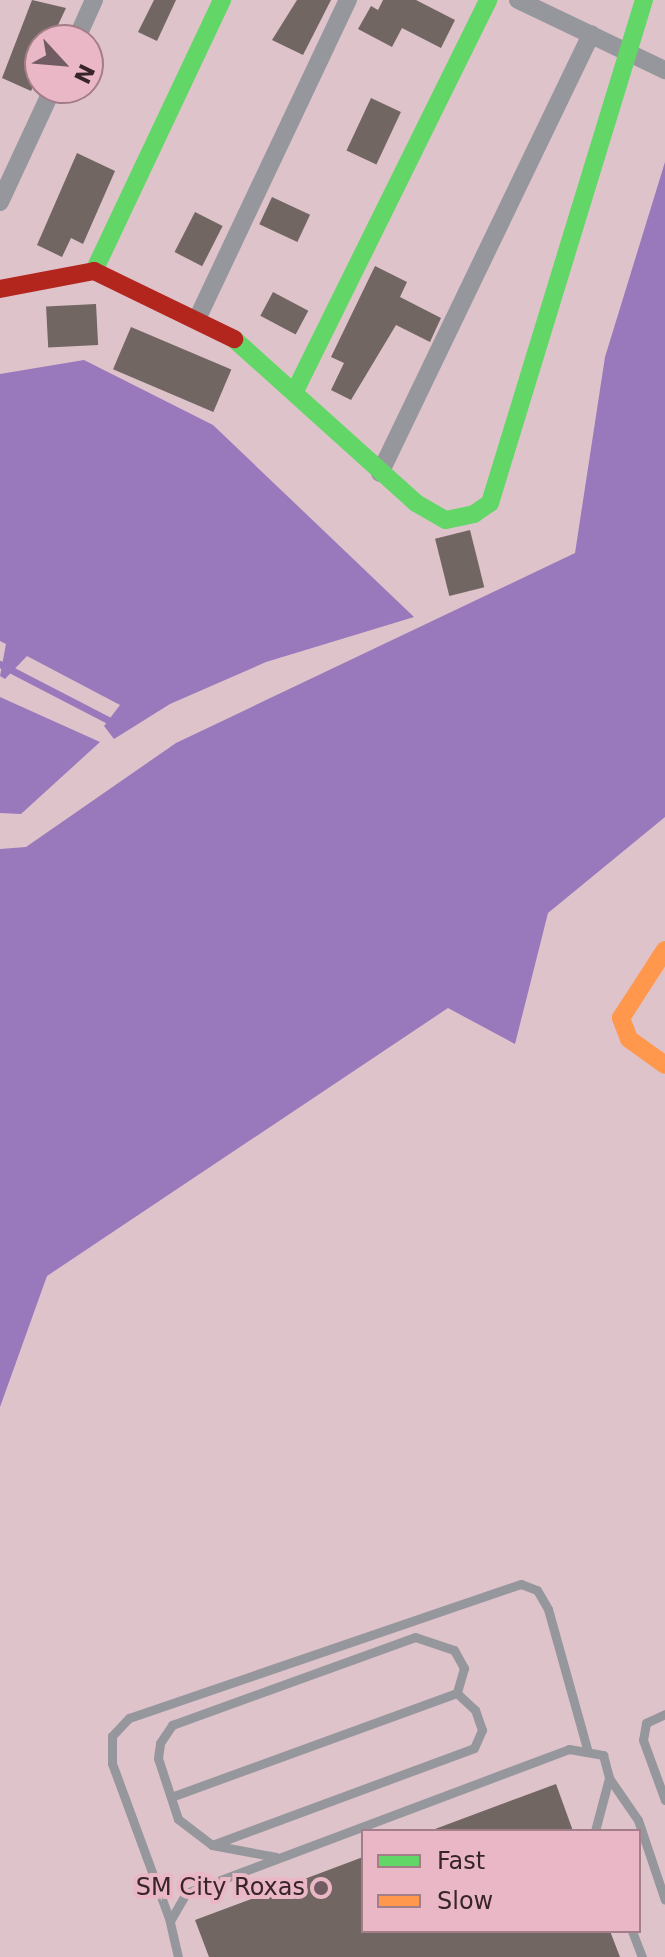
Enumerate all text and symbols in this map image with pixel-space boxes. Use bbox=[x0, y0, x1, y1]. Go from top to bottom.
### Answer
north arrow bbox=[24, 24, 104, 104]
text: N bbox=[69, 60, 99, 88]
legend bbox=[361, 1829, 641, 1933]
text: Fast bbox=[437, 1847, 485, 1875]
place label: SM City Roxas bbox=[136, 1874, 305, 1902]
marker: SM City Roxas bbox=[312, 1879, 330, 1897]
text: Slow bbox=[437, 1887, 493, 1915]

